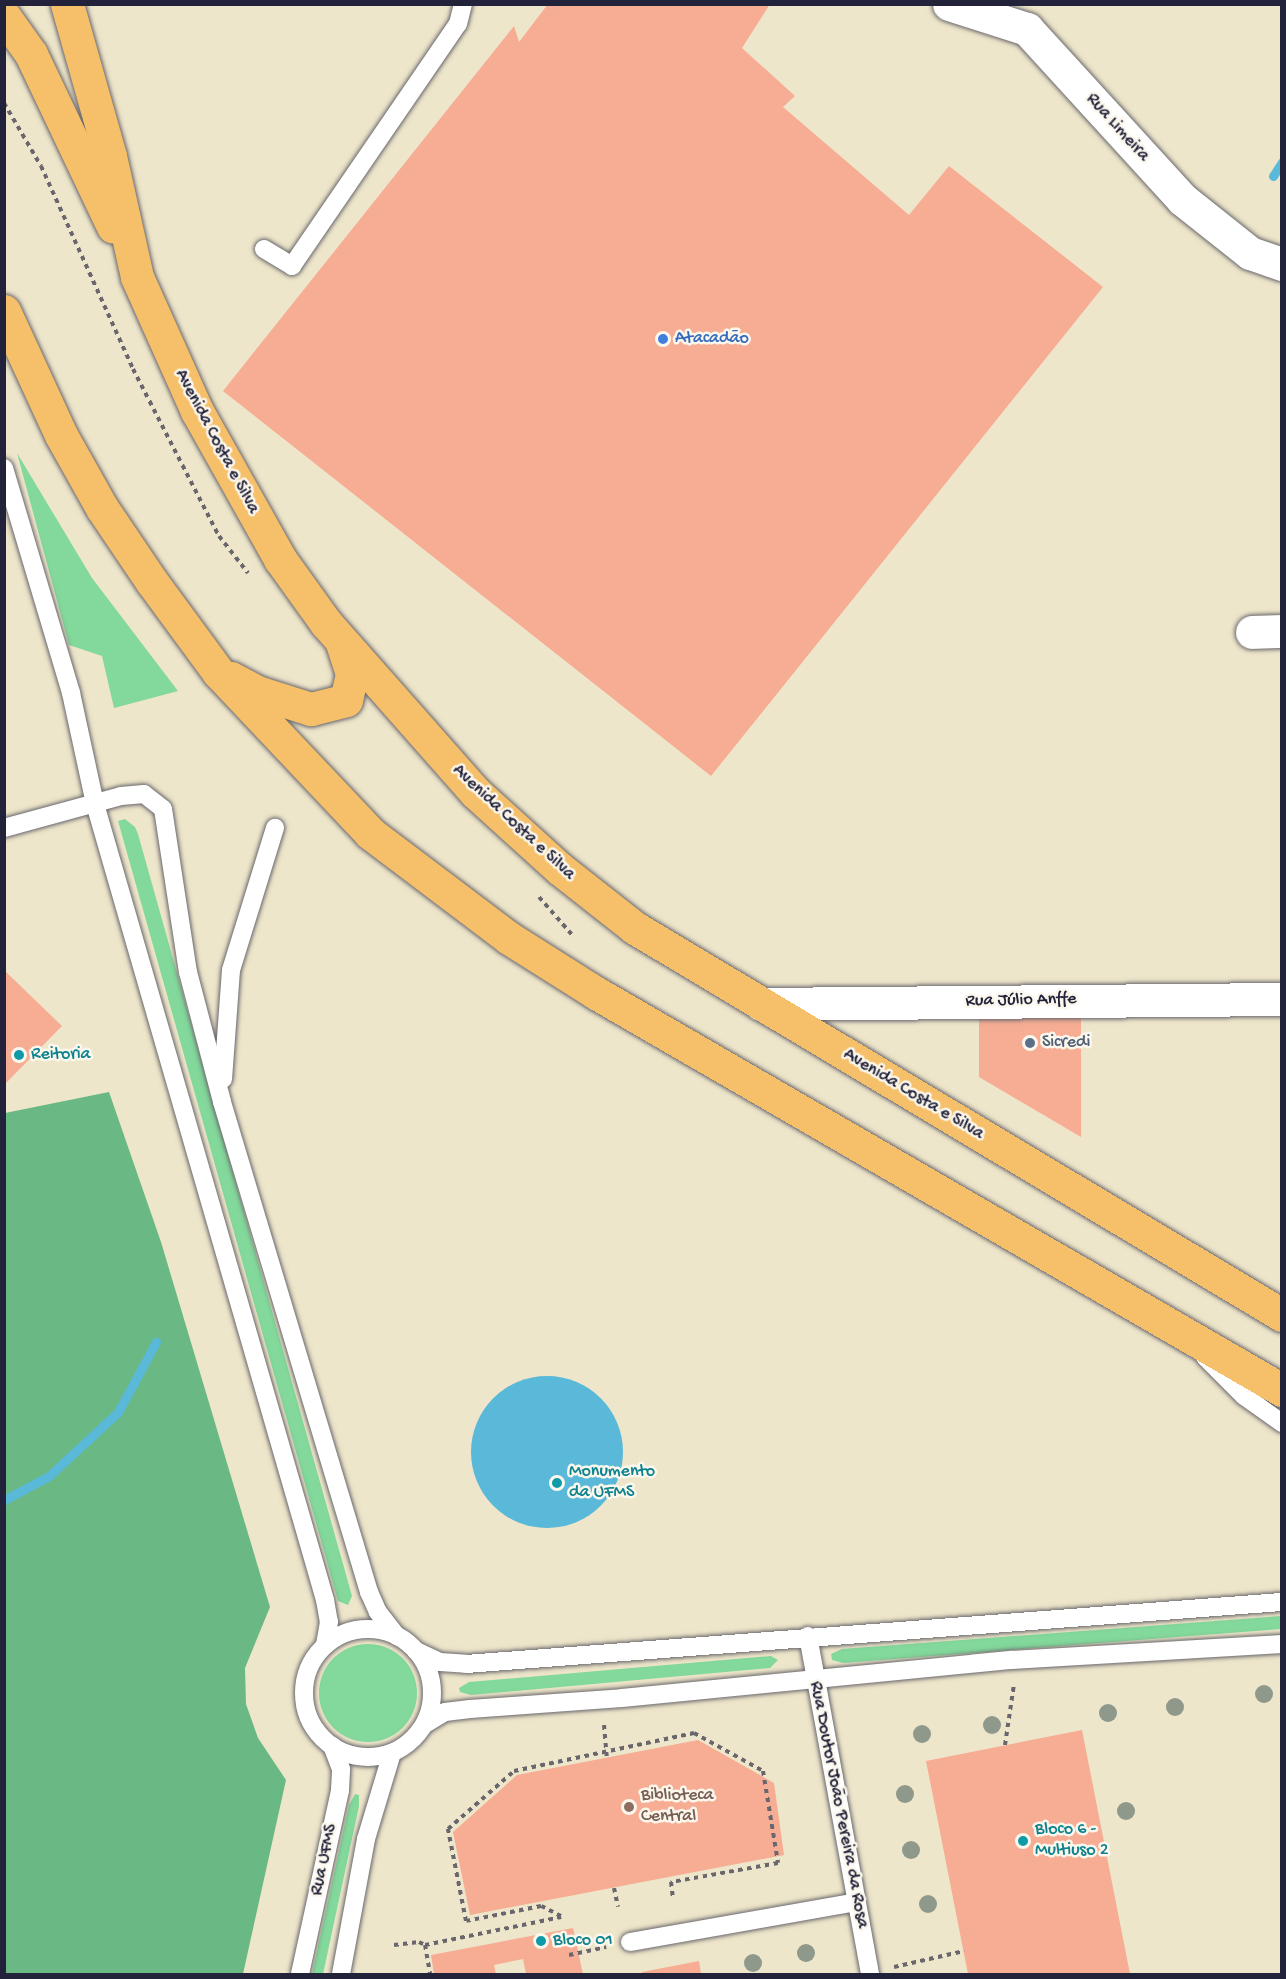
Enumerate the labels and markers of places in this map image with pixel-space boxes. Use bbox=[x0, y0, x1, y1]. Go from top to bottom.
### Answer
place label: Atacadão bbox=[675, 328, 749, 350]
marker: Atacadão bbox=[656, 332, 670, 346]
place label: Sicredi bbox=[1042, 1032, 1090, 1054]
marker: Sicredi bbox=[1023, 1036, 1037, 1050]
place label: Reitoria bbox=[31, 1044, 91, 1066]
marker: Reitoria bbox=[12, 1048, 26, 1062]
place label: Monumento da UFMS bbox=[569, 1462, 655, 1504]
marker: Monumento da UFMS bbox=[550, 1476, 564, 1490]
place label: Biblioteca Central bbox=[641, 1786, 714, 1828]
marker: Biblioteca Central bbox=[622, 1800, 636, 1814]
place label: Bloco 6 - Multiuso 2 bbox=[1035, 1820, 1109, 1862]
marker: Bloco 6 - Multiuso 2 bbox=[1016, 1834, 1030, 1848]
place label: Bloco 01 bbox=[553, 1930, 613, 1952]
marker: Bloco 01 bbox=[534, 1934, 548, 1948]

